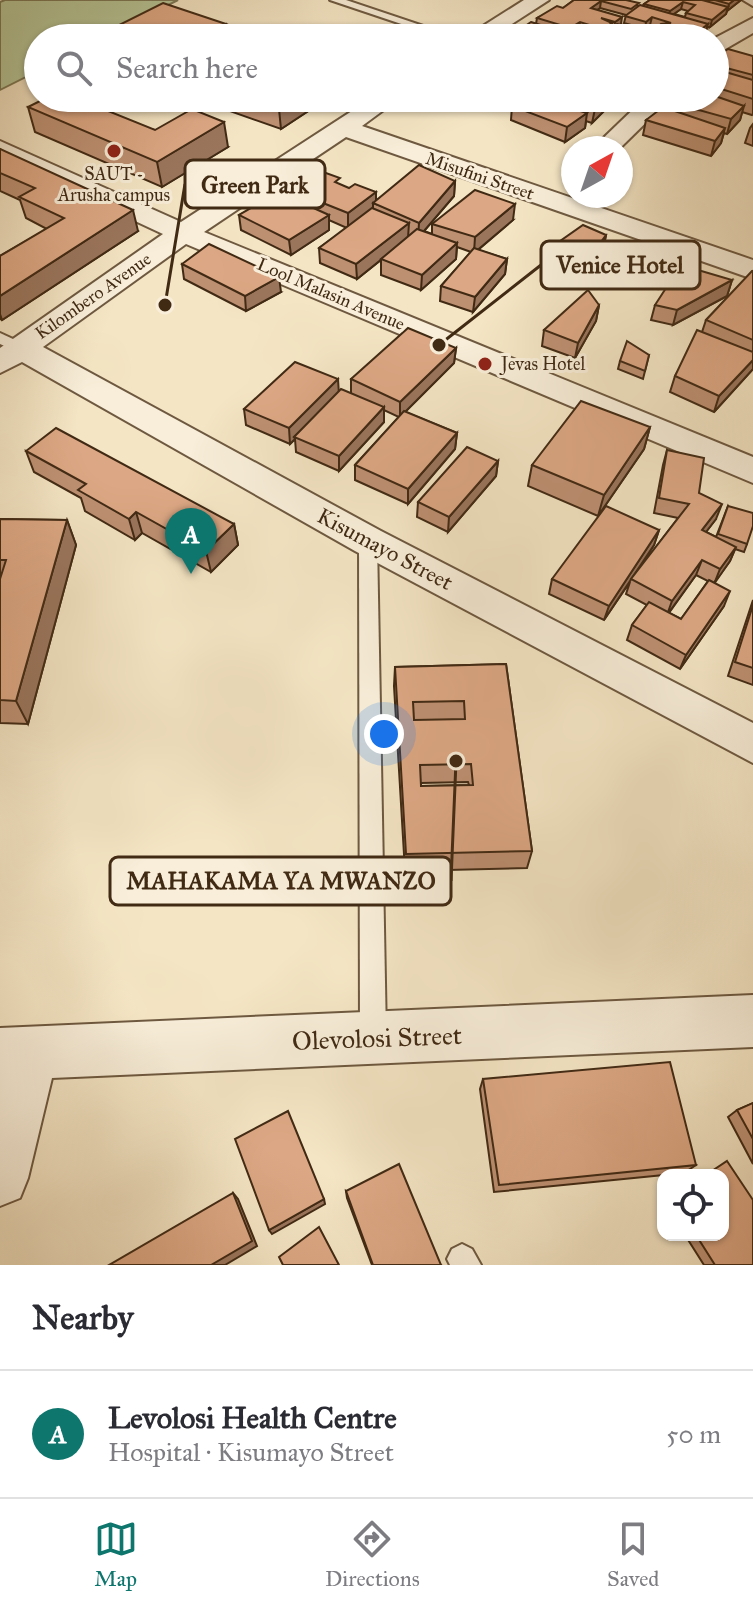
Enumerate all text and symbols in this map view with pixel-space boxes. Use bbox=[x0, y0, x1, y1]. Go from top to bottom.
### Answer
search box bbox=[24, 24, 729, 112]
icon: search bbox=[52, 46, 96, 90]
text: Search here bbox=[116, 50, 258, 86]
north arrow bbox=[561, 136, 633, 208]
marker: SAUT - Arusha campus bbox=[105, 142, 123, 160]
street label: Misufini Street bbox=[423, 147, 538, 205]
callout: Green Park bbox=[185, 160, 325, 208]
place label: SAUT - Arusha campus bbox=[57, 163, 170, 206]
text: Green Park bbox=[201, 170, 310, 200]
callout: Venice Hotel bbox=[541, 241, 700, 289]
street label: Kilombero Avenue bbox=[31, 248, 155, 344]
text: Venice Hotel bbox=[555, 250, 684, 280]
street label: Lool Malasin Avenue bbox=[254, 253, 408, 335]
place label: Jevas Hotel bbox=[499, 353, 585, 376]
marker: Jevas Hotel bbox=[476, 355, 494, 373]
street label: Kisumayo Street bbox=[313, 502, 458, 596]
pin: A bbox=[165, 508, 217, 574]
your location bbox=[364, 714, 404, 754]
callout: MAHAKAMA YA MWANZO bbox=[110, 857, 451, 905]
text: MAHAKAMA YA MWANZO bbox=[126, 866, 436, 896]
street label: Olevolosi Street bbox=[291, 1019, 463, 1057]
map controls bbox=[657, 1169, 729, 1241]
button: locate bbox=[657, 1169, 729, 1241]
text: Nearby bbox=[32, 1297, 134, 1338]
text: Levolosi Health Centre bbox=[108, 1400, 397, 1436]
text: A bbox=[49, 1418, 67, 1450]
text: 50 m bbox=[666, 1418, 721, 1450]
text: Hospital · Kisumayo Street bbox=[108, 1436, 394, 1468]
tab: Map bbox=[94, 1517, 138, 1592]
tab: Directions bbox=[325, 1517, 420, 1592]
tab: Saved bbox=[607, 1517, 659, 1592]

